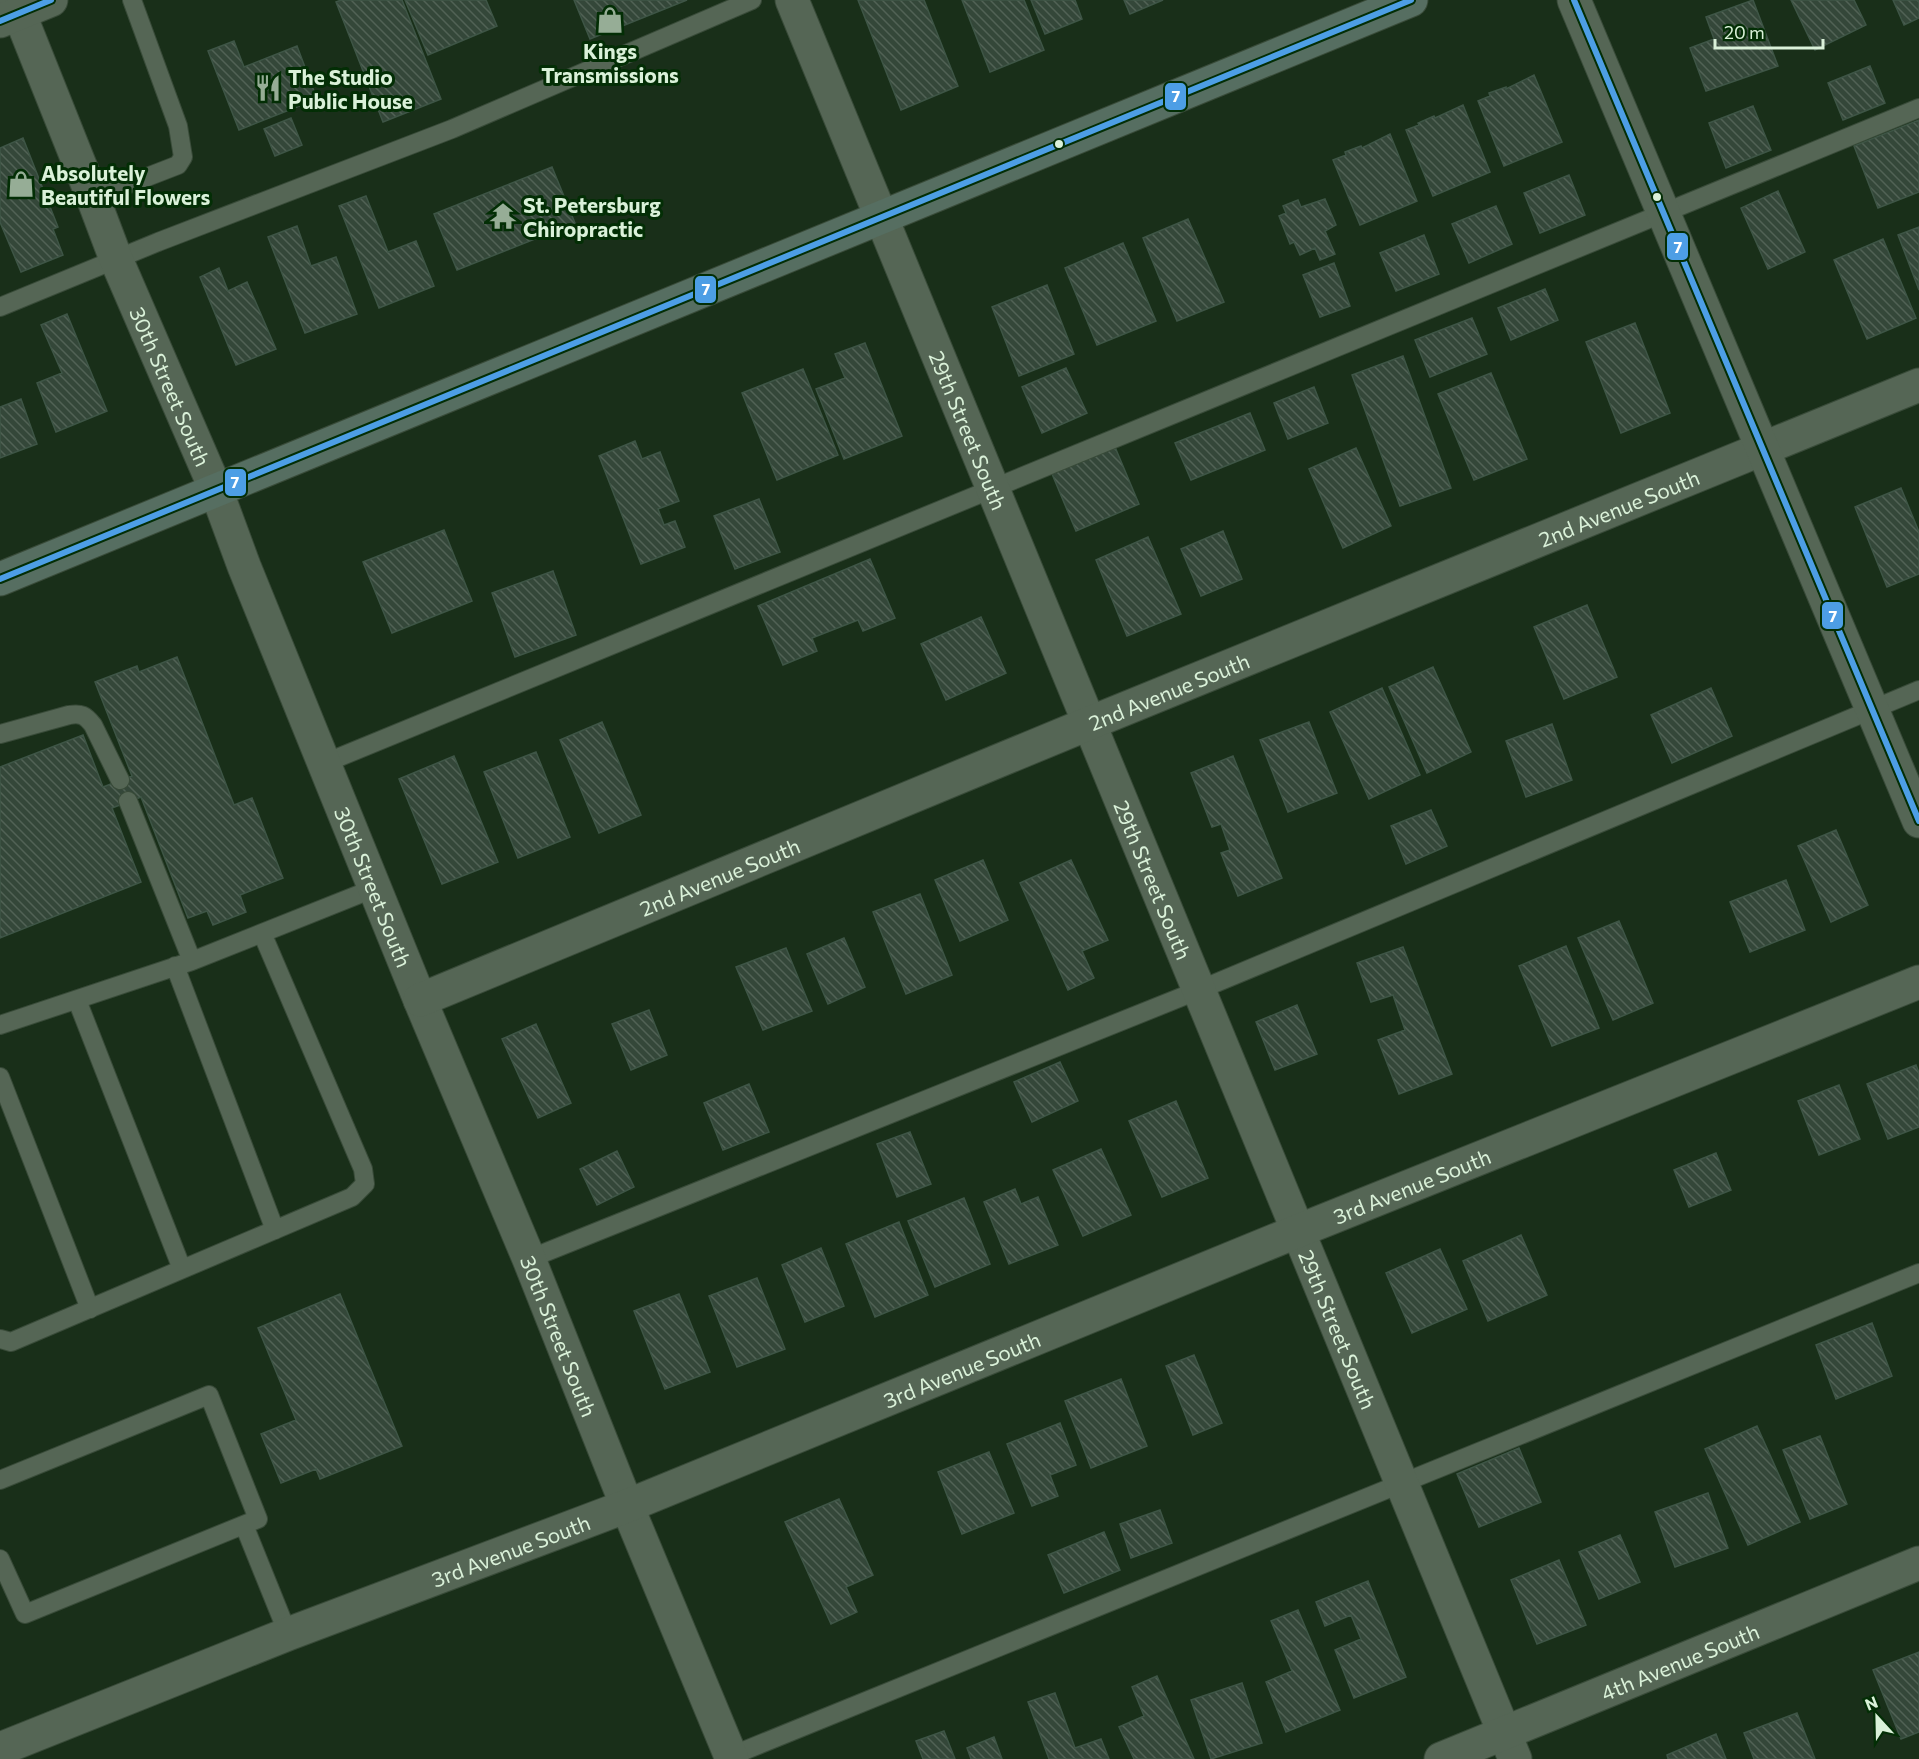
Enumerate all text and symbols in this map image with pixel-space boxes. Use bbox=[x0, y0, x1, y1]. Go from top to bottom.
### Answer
shop icon: Kings Transmissions bbox=[595, 5, 625, 35]
scale bar bbox=[1715, 12, 1823, 50]
text: 20 m bbox=[1724, 21, 1765, 43]
place label: Kings Transmissions bbox=[541, 38, 679, 87]
place label: The Studio Public House bbox=[288, 64, 413, 113]
restaurant icon: The Studio Public House bbox=[253, 73, 283, 103]
line badge: 7 bbox=[1164, 82, 1187, 111]
text: 7 bbox=[1172, 86, 1181, 105]
unlabelled marker bbox=[1053, 138, 1065, 150]
place label: Absolutely Beautiful Flowers bbox=[41, 160, 210, 209]
shop icon: Absolutely Beautiful Flowers bbox=[6, 169, 36, 199]
unlabelled marker bbox=[1651, 191, 1663, 203]
place label: St. Petersburg Chiropractic bbox=[523, 192, 661, 241]
temple icon: St. Petersburg Chiropractic bbox=[488, 201, 518, 231]
line badge: 7 bbox=[1666, 232, 1689, 261]
text: 7 bbox=[1674, 237, 1683, 256]
line badge: 7 bbox=[694, 275, 717, 304]
text: 7 bbox=[702, 279, 711, 298]
street label: 30th Street South bbox=[126, 303, 217, 470]
street label: 29th Street South bbox=[925, 347, 1013, 513]
street label: 2nd Avenue South bbox=[1535, 464, 1703, 551]
line badge: 7 bbox=[224, 468, 247, 497]
text: 7 bbox=[231, 472, 240, 491]
line badge: 7 bbox=[1821, 601, 1844, 630]
text: 7 bbox=[1829, 606, 1838, 625]
street label: 2nd Avenue South bbox=[1085, 647, 1253, 735]
street label: 29th Street South bbox=[1110, 796, 1197, 963]
street label: 30th Street South bbox=[330, 803, 418, 971]
street label: 2nd Avenue South bbox=[636, 832, 803, 920]
street label: 3rd Avenue South bbox=[1329, 1143, 1494, 1228]
street label: 29th Street South bbox=[1294, 1246, 1382, 1412]
street label: 30th Street South bbox=[516, 1252, 603, 1420]
street label: 3rd Avenue South bbox=[879, 1326, 1044, 1412]
street label: 3rd Avenue South bbox=[428, 1509, 593, 1591]
street label: 4th Avenue South bbox=[1597, 1618, 1762, 1705]
north arrow bbox=[1847, 1687, 1907, 1747]
text: N bbox=[1862, 1692, 1880, 1714]

